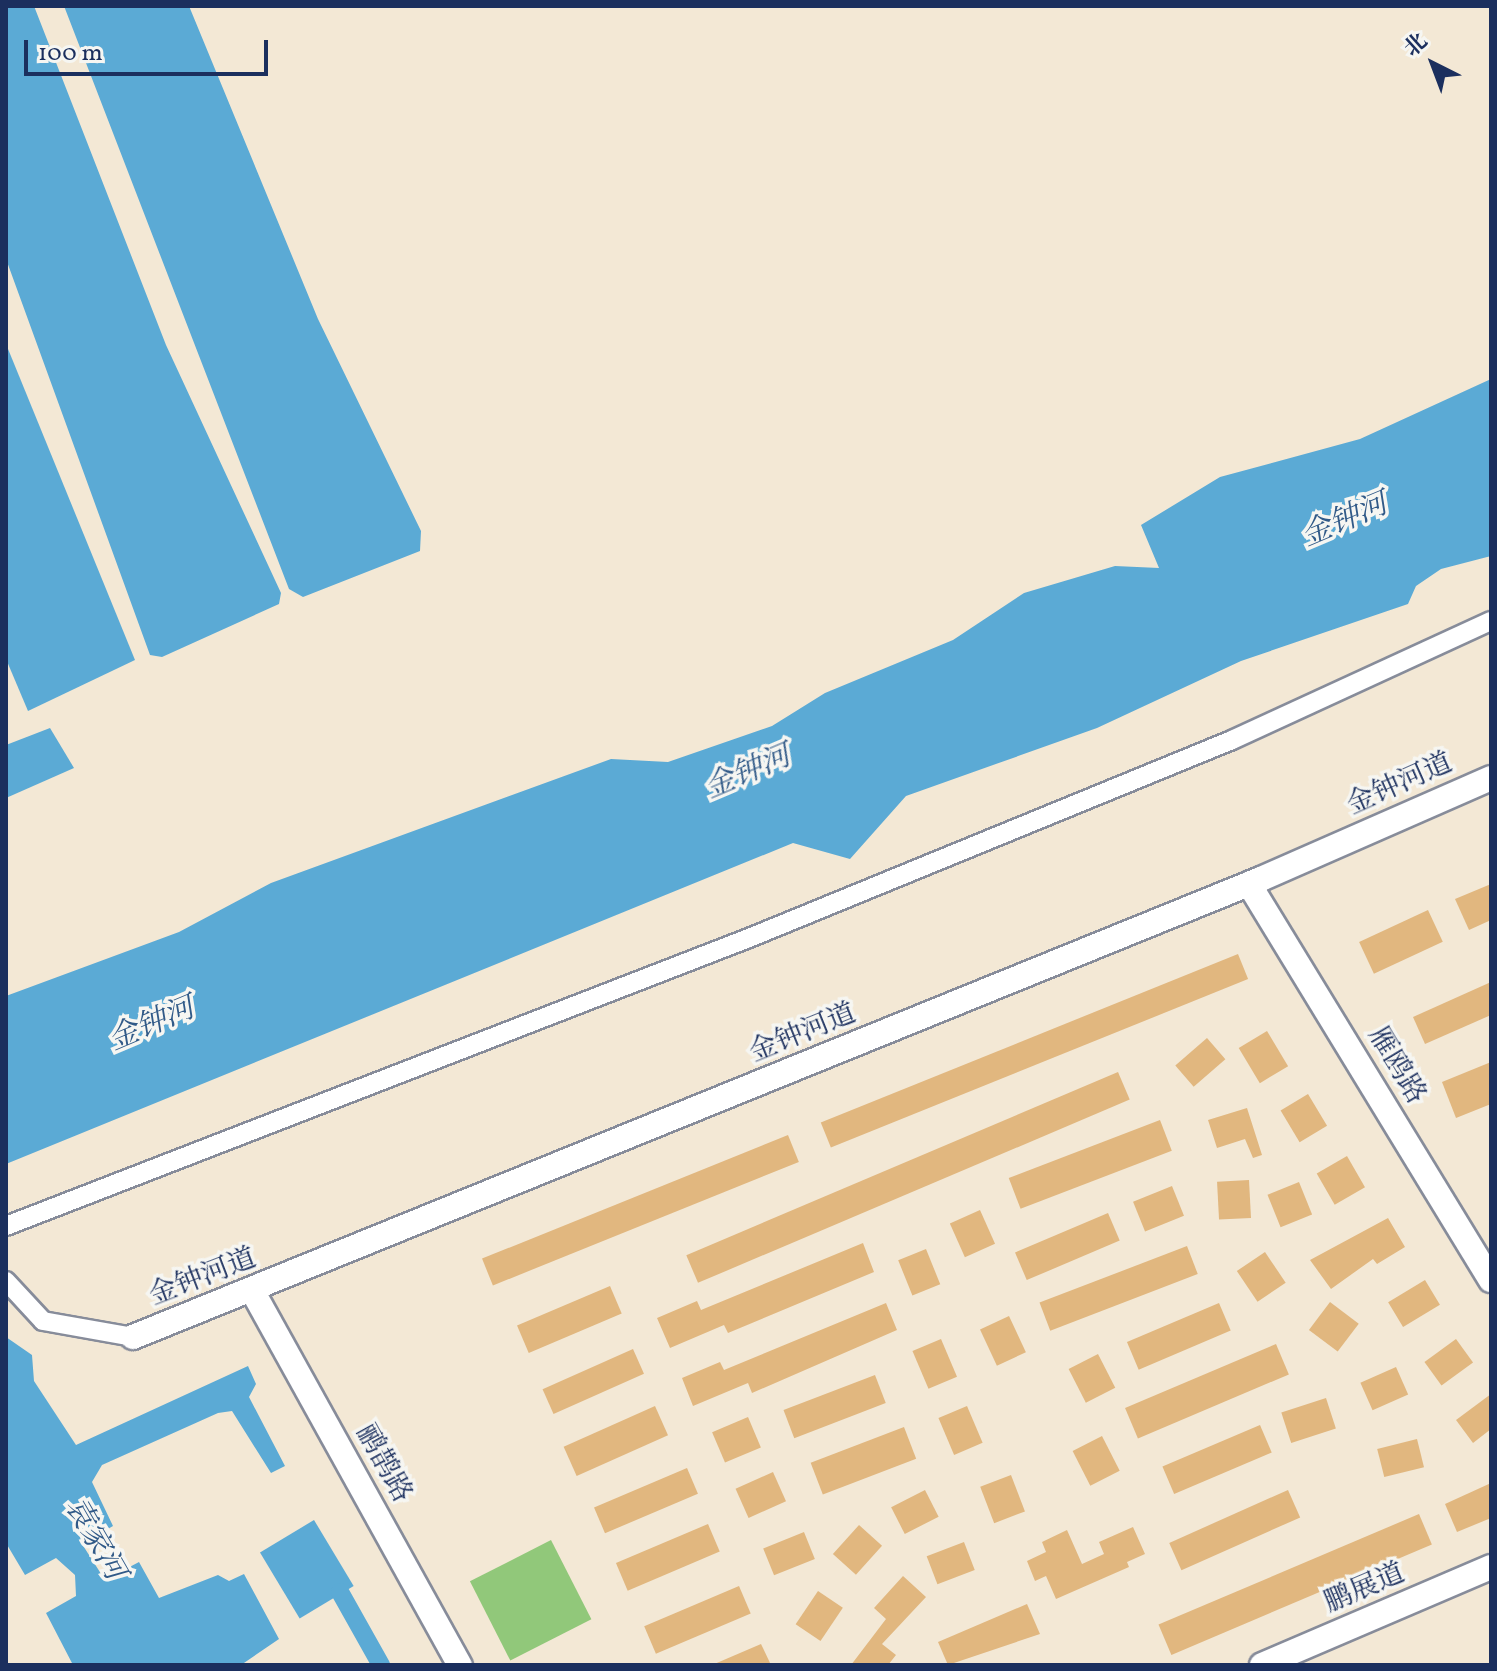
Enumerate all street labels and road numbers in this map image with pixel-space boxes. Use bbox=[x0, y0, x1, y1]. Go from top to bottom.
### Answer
street label: 金钟河道 bbox=[1342, 747, 1458, 823]
street label: 金钟河道 bbox=[745, 997, 861, 1071]
street label: 雁鸥路 bbox=[1360, 1021, 1432, 1111]
street label: 金钟河道 bbox=[145, 1242, 261, 1314]
street label: 鹂鹊路 bbox=[348, 1419, 418, 1509]
street label: 鹏展道 bbox=[1320, 1557, 1410, 1621]

